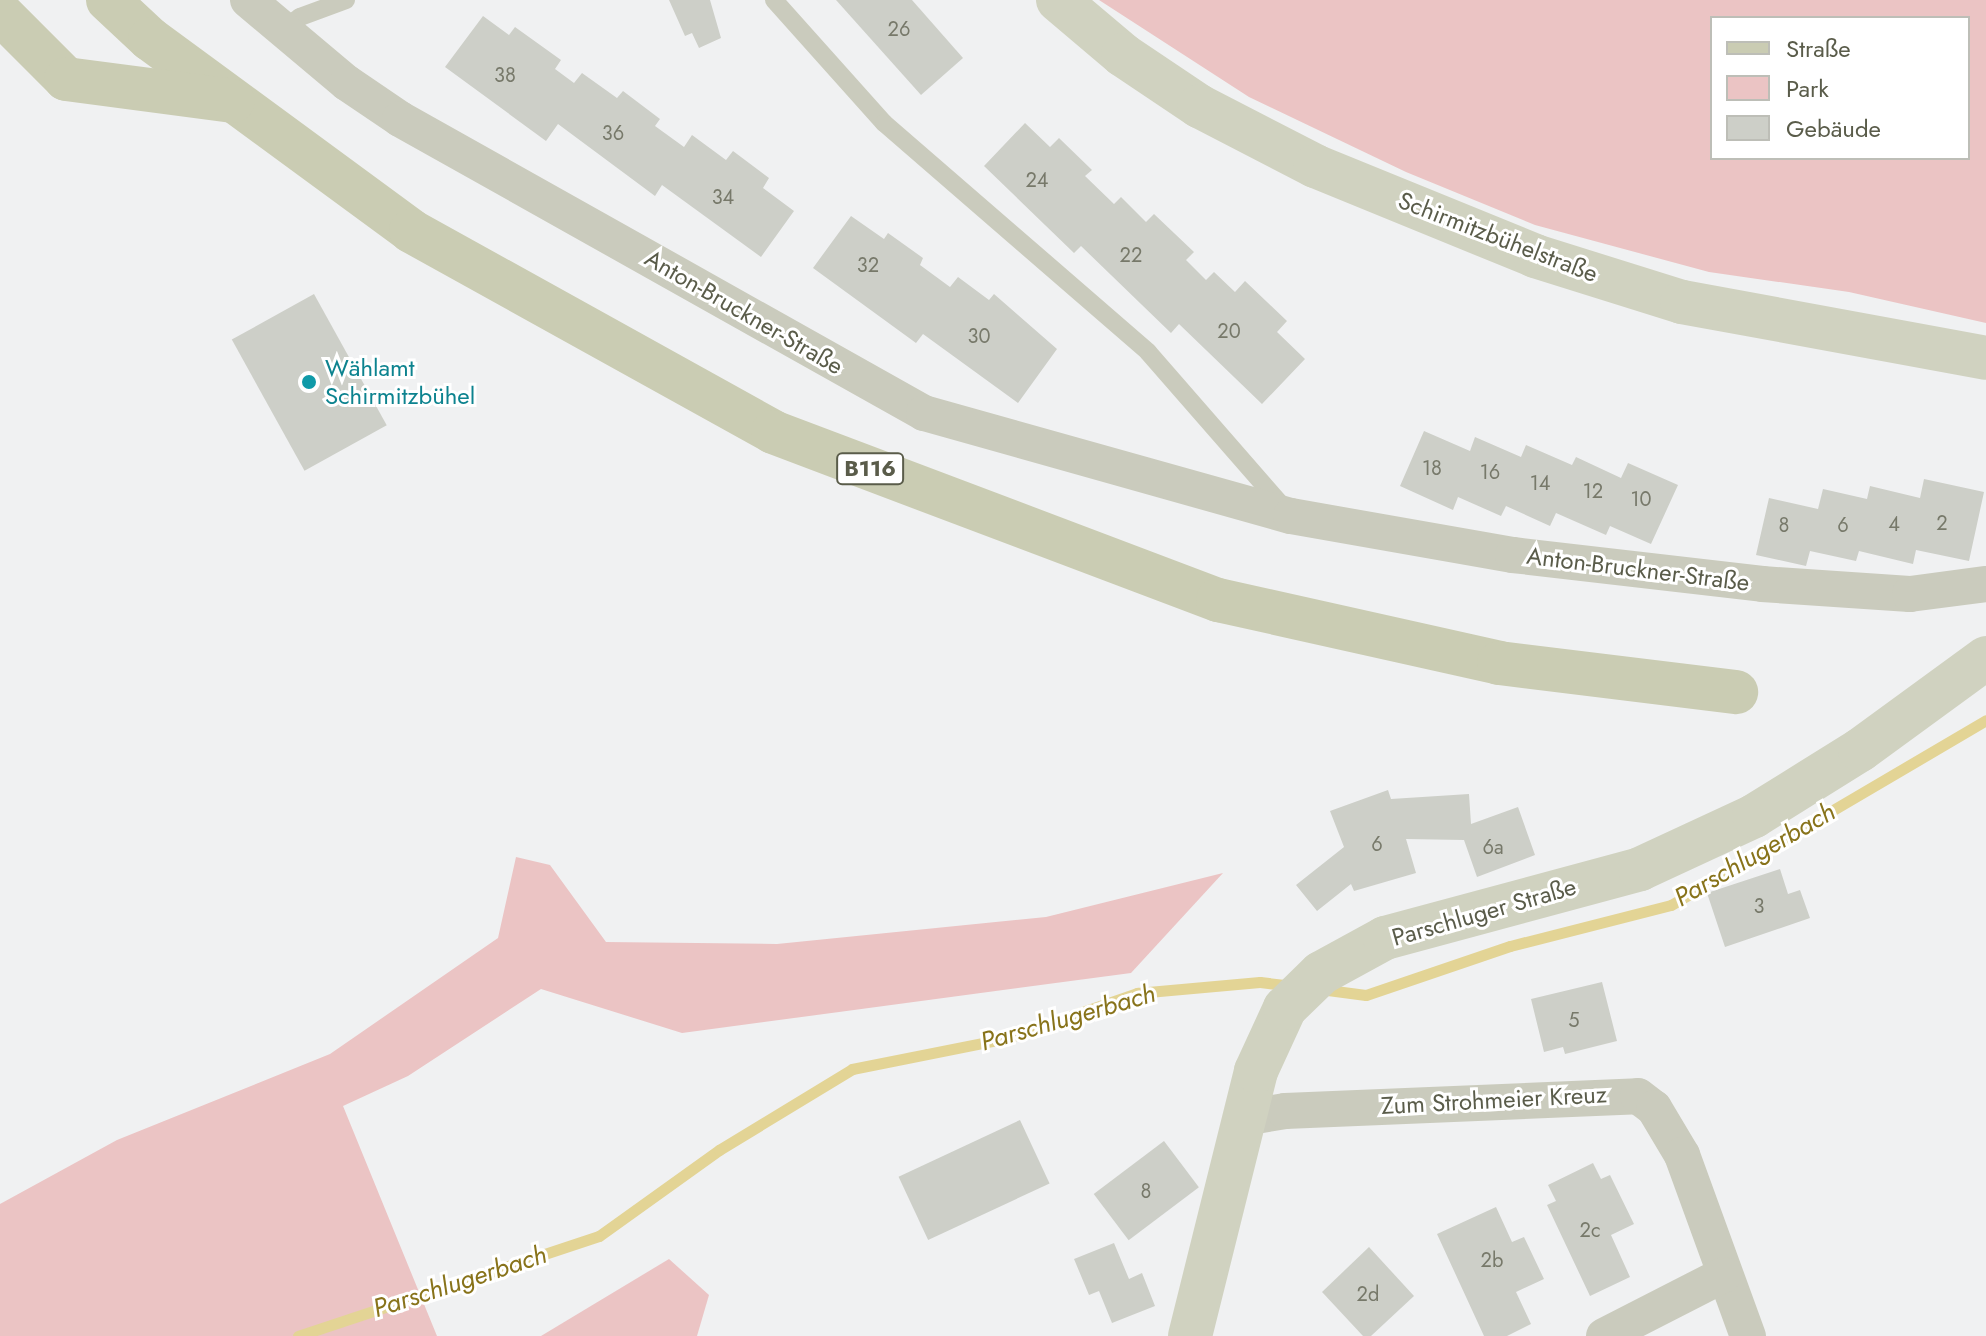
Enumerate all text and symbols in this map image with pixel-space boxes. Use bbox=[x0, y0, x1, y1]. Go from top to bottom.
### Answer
legend bbox=[1710, 16, 1970, 160]
house number: 26 bbox=[888, 17, 910, 41]
text: Straße bbox=[1786, 31, 1851, 66]
house number: 38 bbox=[494, 63, 516, 87]
text: Park bbox=[1786, 71, 1829, 106]
text: Gebäude bbox=[1786, 111, 1881, 146]
house number: 36 bbox=[602, 121, 624, 145]
house number: 24 bbox=[1025, 168, 1049, 192]
house number: 34 bbox=[712, 185, 734, 209]
street label: Schirmitzbühelstraße bbox=[1394, 186, 1602, 288]
house number: 22 bbox=[1120, 243, 1142, 267]
street label: Anton-Bruckner-Straße bbox=[640, 244, 848, 380]
house number: 32 bbox=[857, 253, 879, 277]
house number: 20 bbox=[1217, 319, 1241, 343]
house number: 30 bbox=[968, 324, 990, 348]
place label: Wählamt Schirmitzbühel bbox=[325, 354, 475, 410]
marker: Wählamt Schirmitzbühel bbox=[300, 373, 318, 391]
road number: B116 bbox=[836, 451, 904, 487]
house number: 18 bbox=[1422, 456, 1442, 480]
house number: 16 bbox=[1480, 460, 1500, 484]
house number: 14 bbox=[1530, 471, 1550, 495]
house number: 12 bbox=[1583, 479, 1603, 503]
house number: 10 bbox=[1631, 487, 1651, 511]
house number: 2 bbox=[1936, 511, 1948, 535]
house number: 4 bbox=[1888, 512, 1900, 536]
house number: 8 bbox=[1779, 513, 1789, 537]
house number: 6 bbox=[1837, 513, 1849, 537]
street label: Anton-Bruckner-Straße bbox=[1525, 541, 1751, 597]
water label: Parschlugerbach bbox=[1669, 796, 1841, 914]
house number: 6 bbox=[1371, 832, 1383, 856]
house number: 6a bbox=[1482, 835, 1504, 859]
street label: Parschluger Straße bbox=[1389, 872, 1579, 952]
house number: 3 bbox=[1754, 894, 1764, 918]
water label: Parschlugerbach bbox=[977, 978, 1159, 1058]
house number: 5 bbox=[1568, 1008, 1580, 1032]
street label: Zum Strohmeier Kreuz bbox=[1380, 1080, 1608, 1120]
house number: 8 bbox=[1141, 1179, 1151, 1203]
house number: 2c bbox=[1580, 1218, 1600, 1242]
water label: Parschlugerbach bbox=[369, 1239, 551, 1325]
house number: 2b bbox=[1481, 1248, 1503, 1272]
house number: 2d bbox=[1357, 1282, 1379, 1306]

